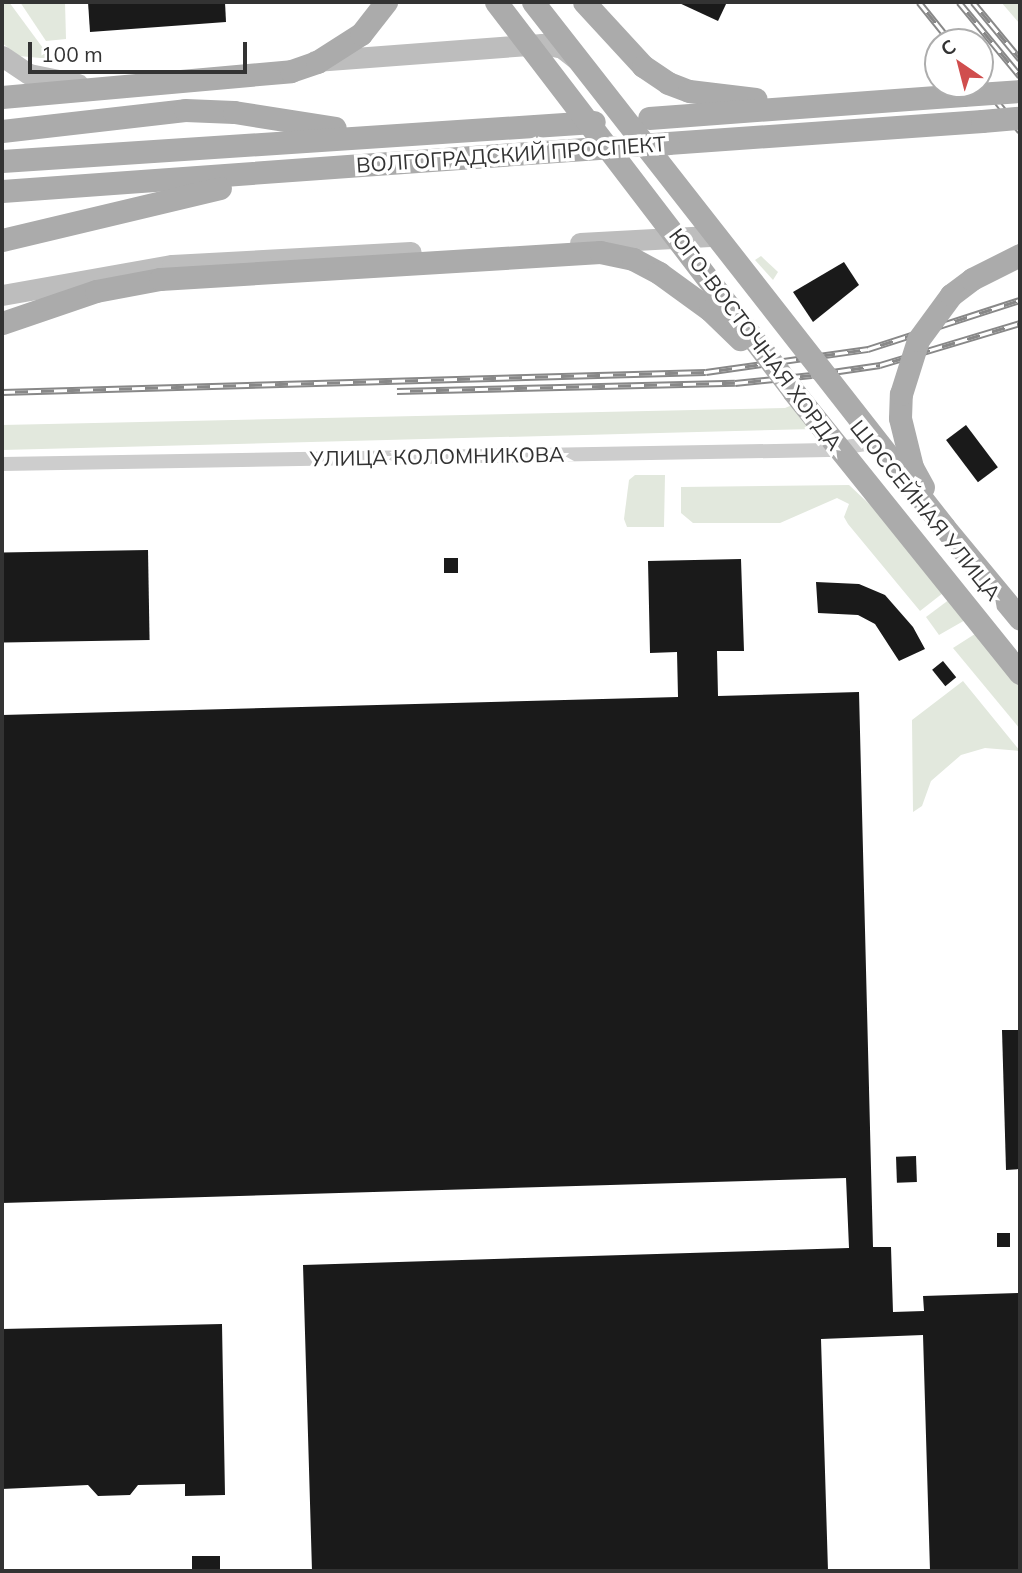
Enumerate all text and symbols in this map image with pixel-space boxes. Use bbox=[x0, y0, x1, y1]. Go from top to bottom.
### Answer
scale bar bbox=[32, 28, 250, 72]
north arrow bbox=[924, 28, 994, 98]
text: С bbox=[936, 34, 960, 61]
text: 100 m bbox=[41, 41, 103, 67]
street label: ВОЛГОГРАДСКИЙ ПРОСПЕКТ bbox=[355, 131, 667, 177]
street label: ЮГО-ВОСТОЧНАЯ ХОРДА bbox=[664, 223, 848, 455]
street label: ШОССЕЙНАЯ УЛИЦА bbox=[845, 415, 1007, 605]
street label: УЛИЦА КОЛОМНИКОВА bbox=[309, 441, 565, 471]

